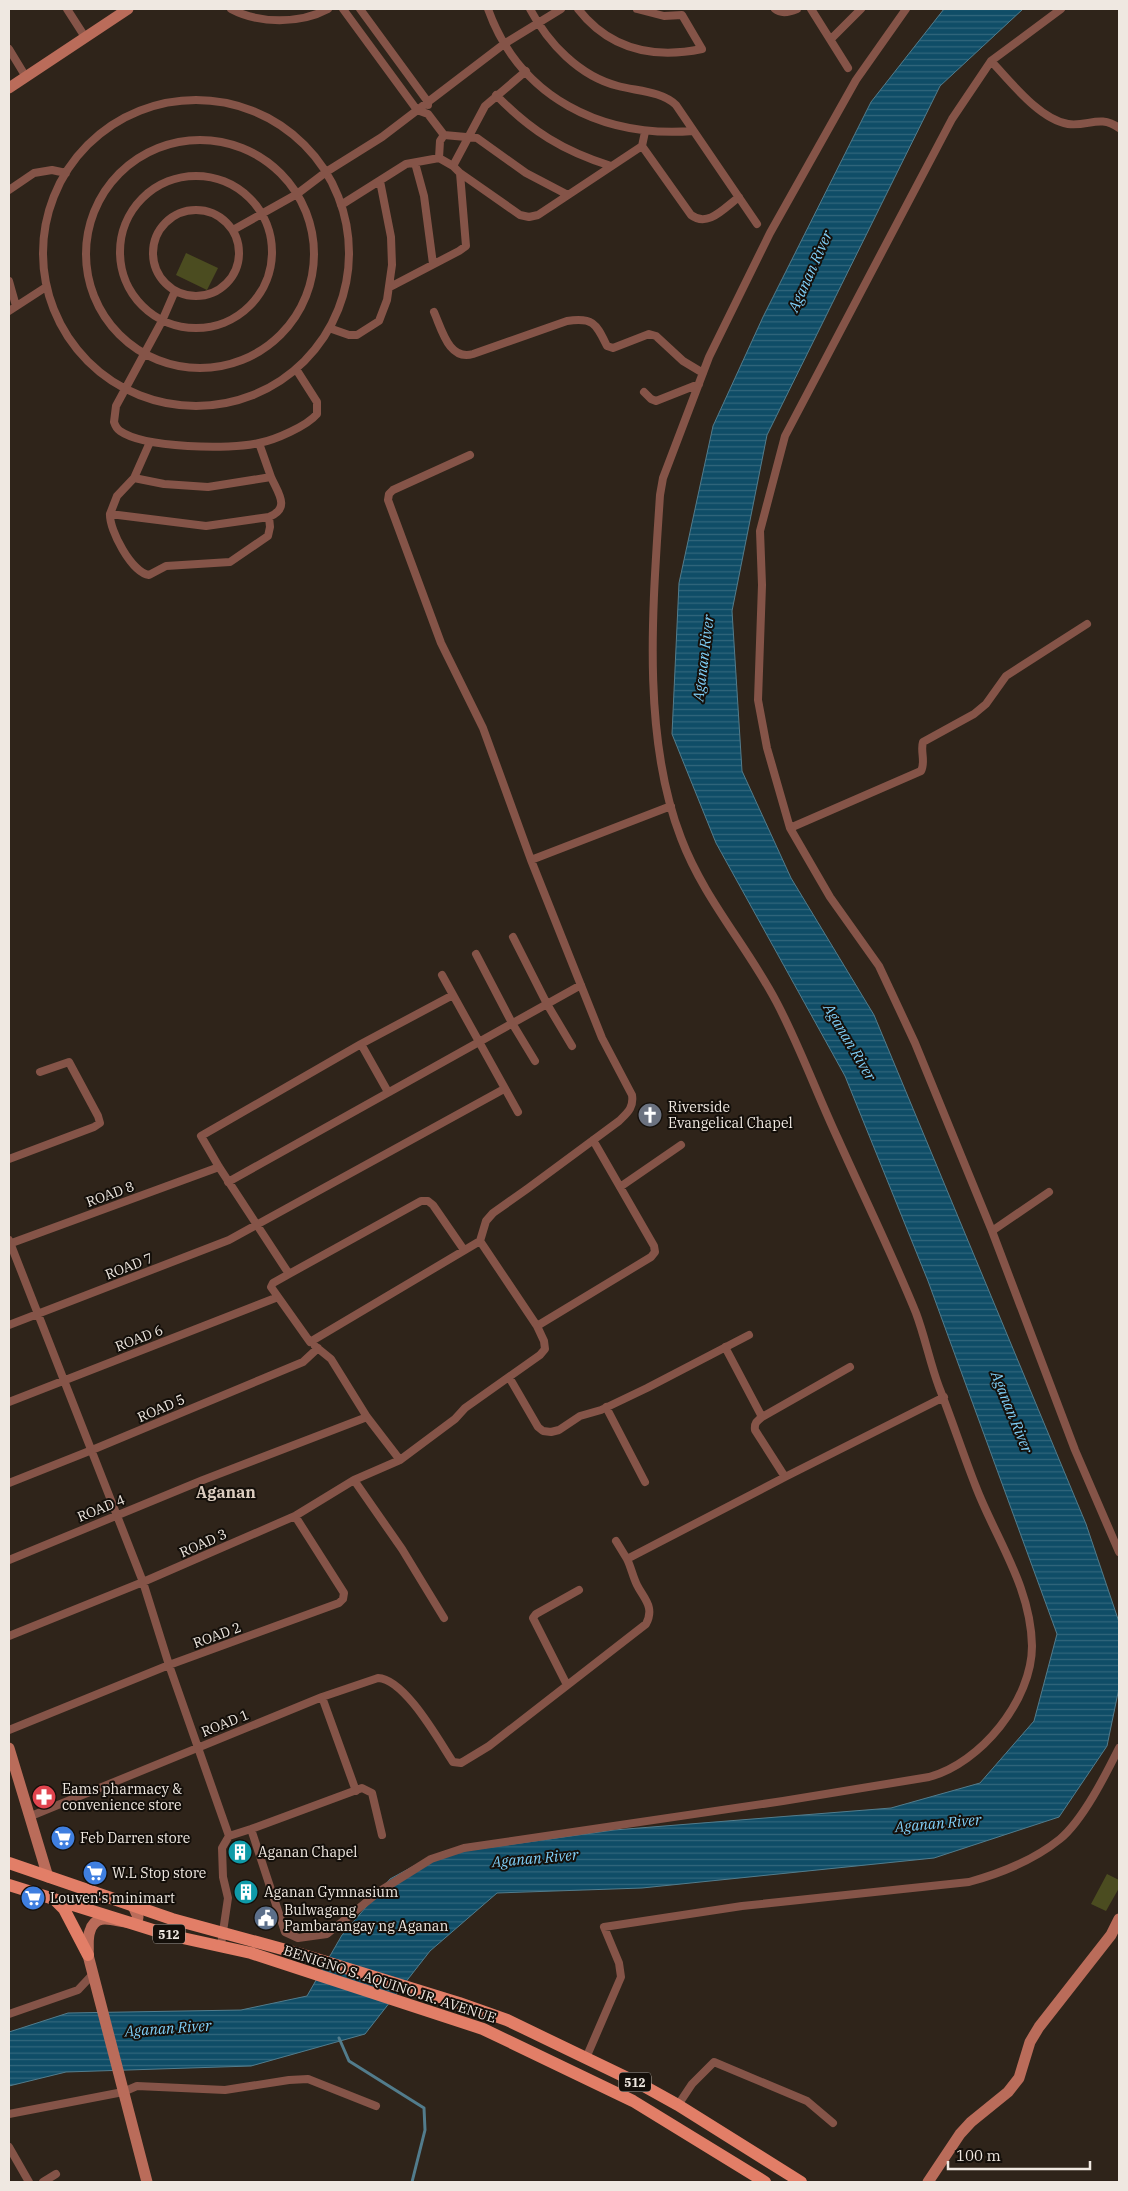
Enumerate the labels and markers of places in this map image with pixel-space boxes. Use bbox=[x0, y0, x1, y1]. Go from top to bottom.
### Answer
place label: Riverside Evangelical Chapel bbox=[668, 1098, 793, 1132]
church icon: Riverside Evangelical Chapel bbox=[637, 1102, 663, 1128]
place label: Eams pharmacy & convenience store bbox=[62, 1780, 182, 1814]
pharmacy icon: Eams pharmacy & convenience store bbox=[31, 1784, 57, 1810]
supermarket icon: Feb Darren store bbox=[50, 1825, 76, 1851]
place label: Feb Darren store bbox=[80, 1829, 190, 1847]
building icon: Aganan Chapel bbox=[227, 1839, 253, 1865]
place label: Aganan Chapel bbox=[258, 1843, 358, 1861]
supermarket icon: W.L Stop store bbox=[82, 1860, 108, 1886]
place label: W.L Stop store bbox=[112, 1864, 206, 1882]
building icon: Aganan Gymnasium bbox=[233, 1879, 259, 1905]
place label: Aganan Gymnasium bbox=[264, 1883, 398, 1901]
supermarket icon: Louven's minimart bbox=[20, 1885, 46, 1911]
place label: Louven's minimart bbox=[50, 1889, 175, 1907]
place label: Bulwagang Pambarangay ng Aganan bbox=[284, 1901, 448, 1935]
public building icon: Bulwagang Pambarangay ng Aganan bbox=[253, 1905, 279, 1931]

